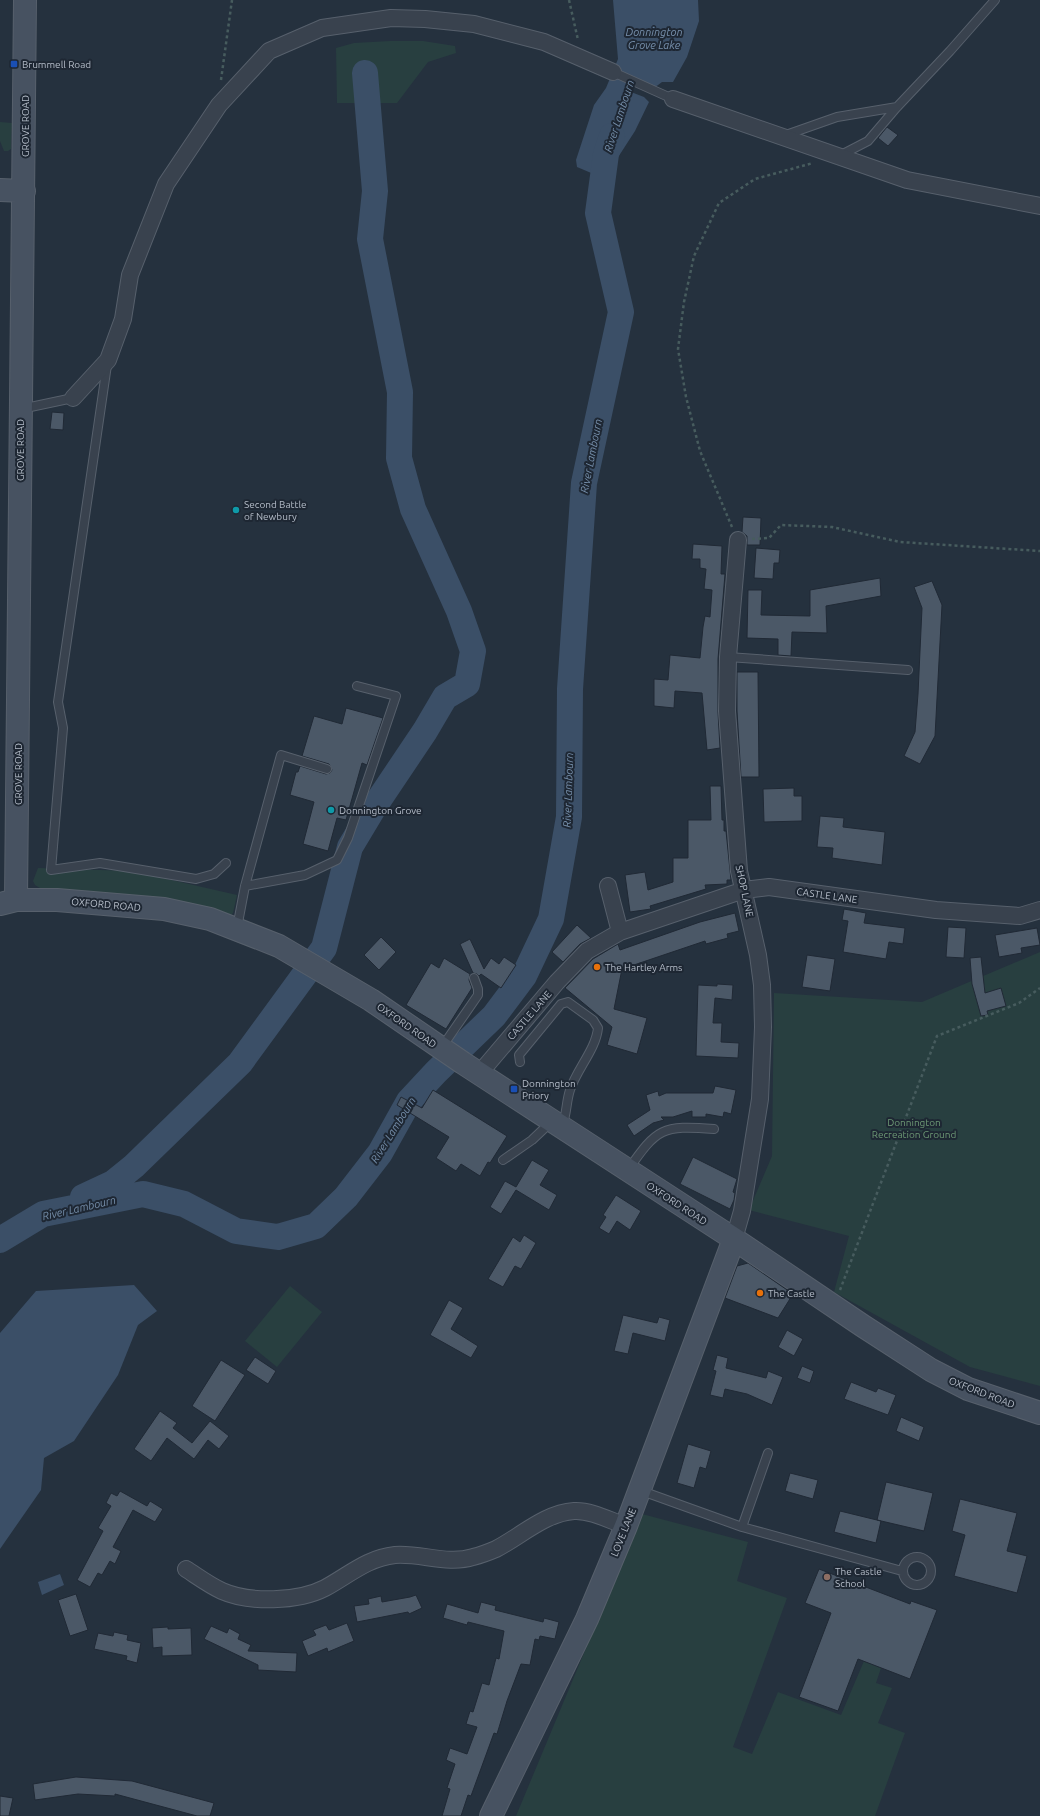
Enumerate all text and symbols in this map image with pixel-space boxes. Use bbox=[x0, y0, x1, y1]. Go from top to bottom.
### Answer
water label: Donnington Grove Lake bbox=[625, 26, 683, 51]
marker: Brummell Road bbox=[9, 59, 19, 69]
place label: Brummell Road bbox=[22, 59, 91, 70]
water label: River Lambourn bbox=[602, 78, 636, 154]
street label: GROVE ROAD bbox=[20, 95, 31, 157]
water label: River Lambourn bbox=[578, 418, 604, 494]
street label: GROVE ROAD bbox=[15, 419, 26, 481]
place label: Second Battle of Newbury bbox=[244, 499, 307, 522]
marker: Second Battle of Newbury bbox=[231, 505, 241, 515]
street label: GROVE ROAD bbox=[13, 743, 24, 805]
water label: River Lambourn bbox=[561, 752, 575, 828]
marker: Donnington Grove bbox=[326, 805, 336, 815]
place label: Donnington Grove bbox=[339, 805, 422, 816]
street label: SHOP LANE bbox=[734, 864, 755, 918]
street label: CASTLE LANE bbox=[796, 886, 858, 905]
street label: OXFORD ROAD bbox=[71, 896, 141, 913]
marker: The Hartley Arms bbox=[592, 962, 602, 972]
place label: The Hartley Arms bbox=[605, 962, 682, 973]
street label: CASTLE LANE bbox=[505, 988, 554, 1042]
street label: OXFORD ROAD bbox=[375, 1001, 438, 1050]
place label: Donnington Priory bbox=[522, 1078, 576, 1101]
marker: Donnington Priory bbox=[509, 1084, 519, 1094]
water label: River Lambourn bbox=[368, 1095, 418, 1165]
park label: Donnington Recreation Ground bbox=[872, 1117, 956, 1140]
street label: OXFORD ROAD bbox=[644, 1180, 709, 1227]
water label: River Lambourn bbox=[41, 1194, 117, 1222]
marker: The Castle bbox=[755, 1288, 765, 1298]
place label: The Castle bbox=[768, 1288, 815, 1299]
street label: OXFORD ROAD bbox=[947, 1375, 1016, 1410]
street label: LOVE LANE bbox=[609, 1506, 638, 1558]
place label: The Castle School bbox=[835, 1566, 882, 1589]
marker: The Castle School bbox=[822, 1572, 832, 1582]

